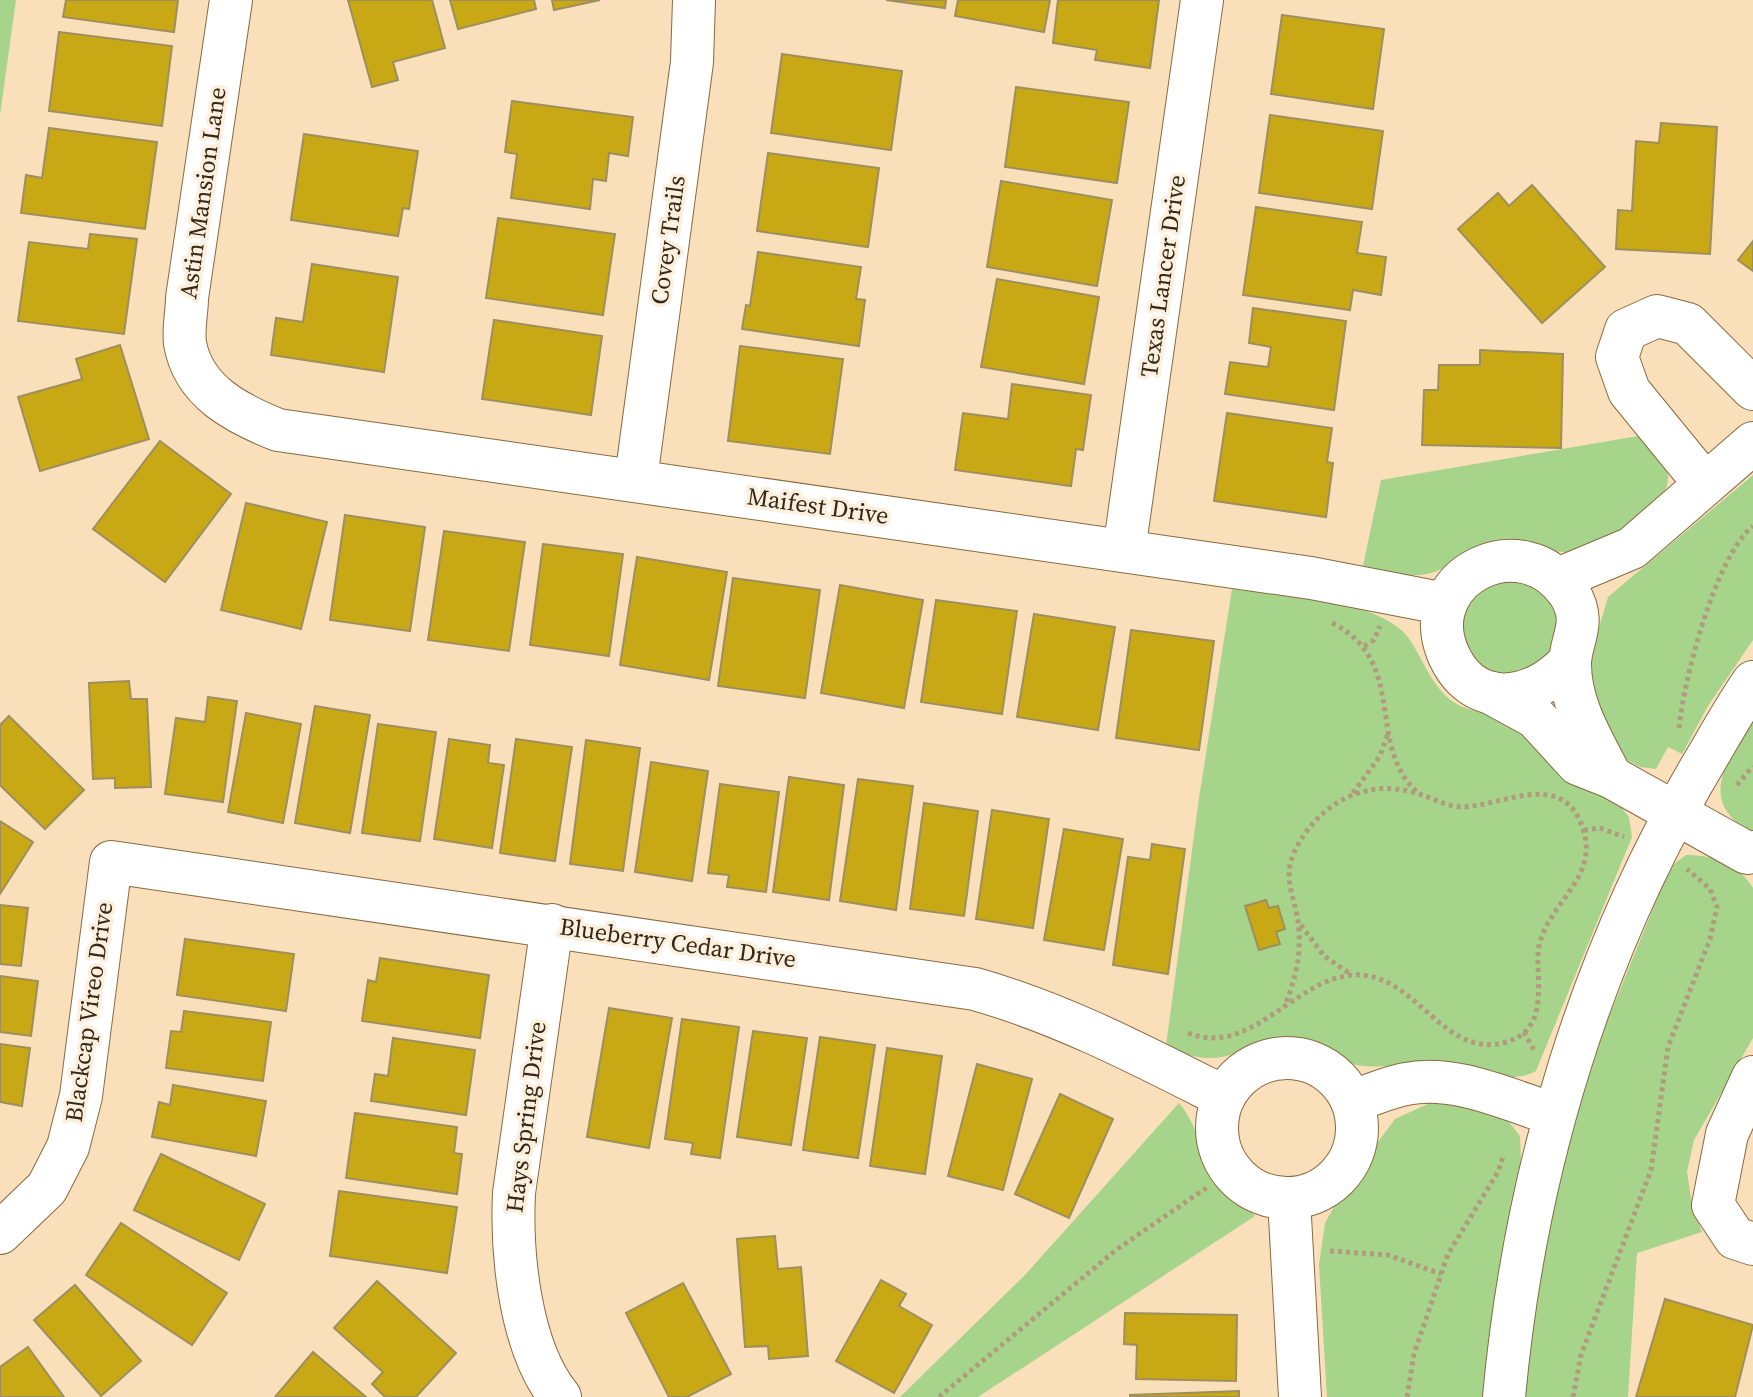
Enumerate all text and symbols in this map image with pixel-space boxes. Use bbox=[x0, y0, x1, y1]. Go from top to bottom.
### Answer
street label: Astin Mansion Lane bbox=[171, 85, 234, 301]
street label: Covey Trails bbox=[642, 173, 693, 307]
street label: Texas Lancer Drive bbox=[1132, 173, 1193, 379]
street label: Maifest Drive bbox=[745, 479, 891, 532]
street label: Blackcap Vireo Drive bbox=[57, 900, 120, 1124]
street label: Blueberry Cedar Drive bbox=[558, 910, 798, 975]
street label: Hays Spring Drive bbox=[497, 1020, 554, 1214]

